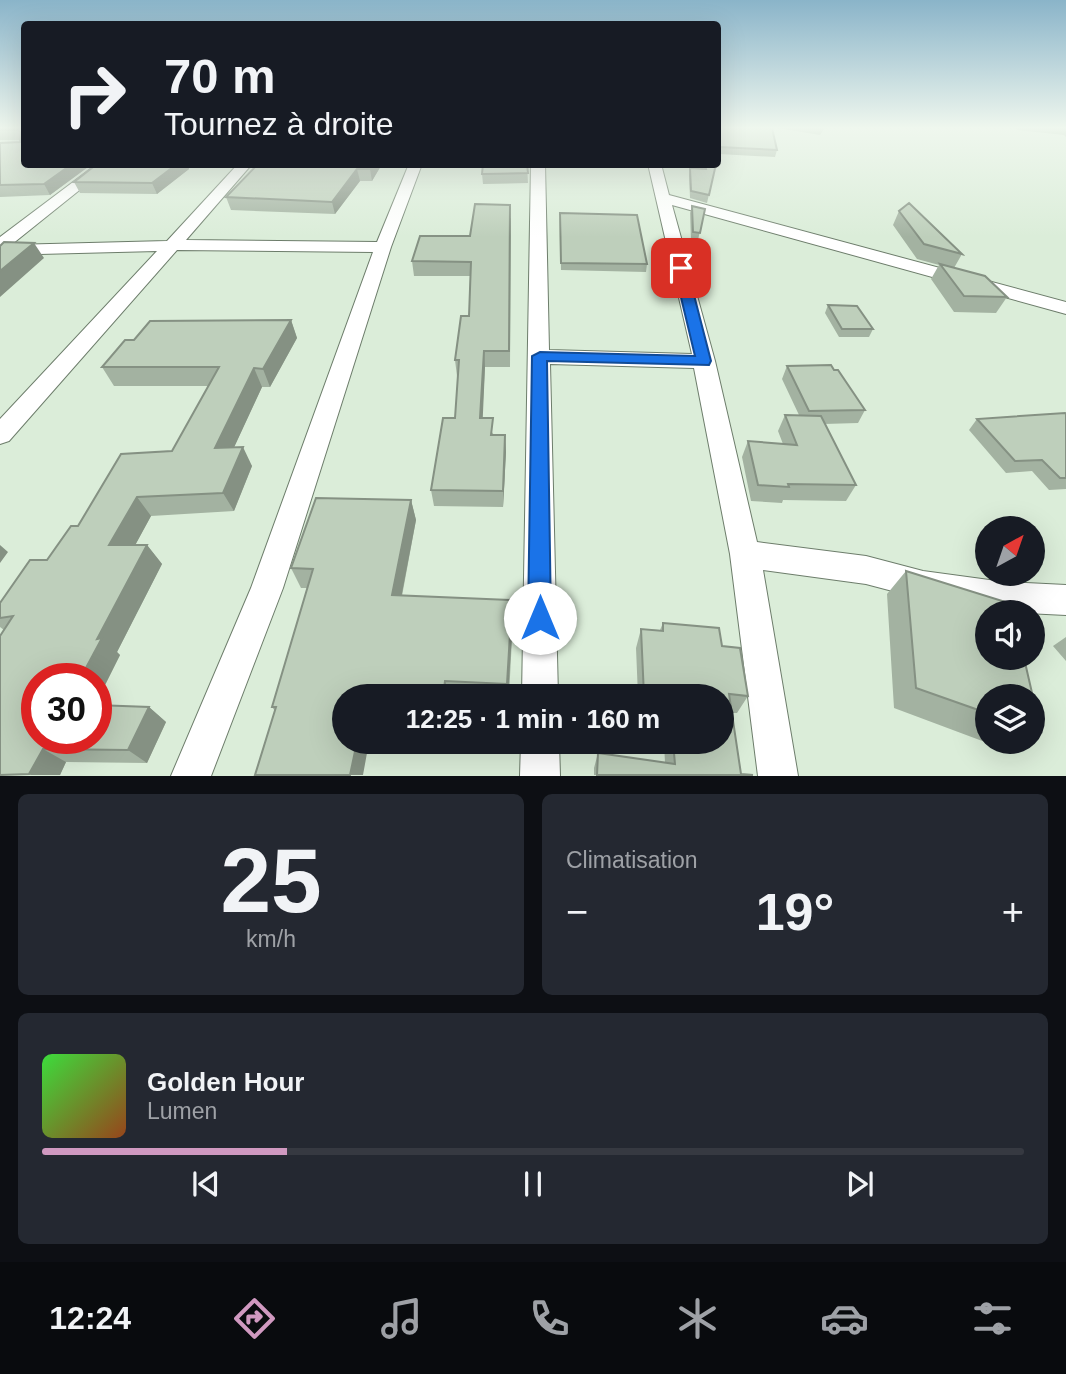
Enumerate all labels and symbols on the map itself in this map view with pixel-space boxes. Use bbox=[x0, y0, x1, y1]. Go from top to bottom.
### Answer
pin bbox=[651, 238, 711, 298]
north arrow bbox=[975, 516, 1045, 586]
position arrow bbox=[503, 581, 577, 655]
speed limit sign: 30 bbox=[21, 663, 112, 754]

